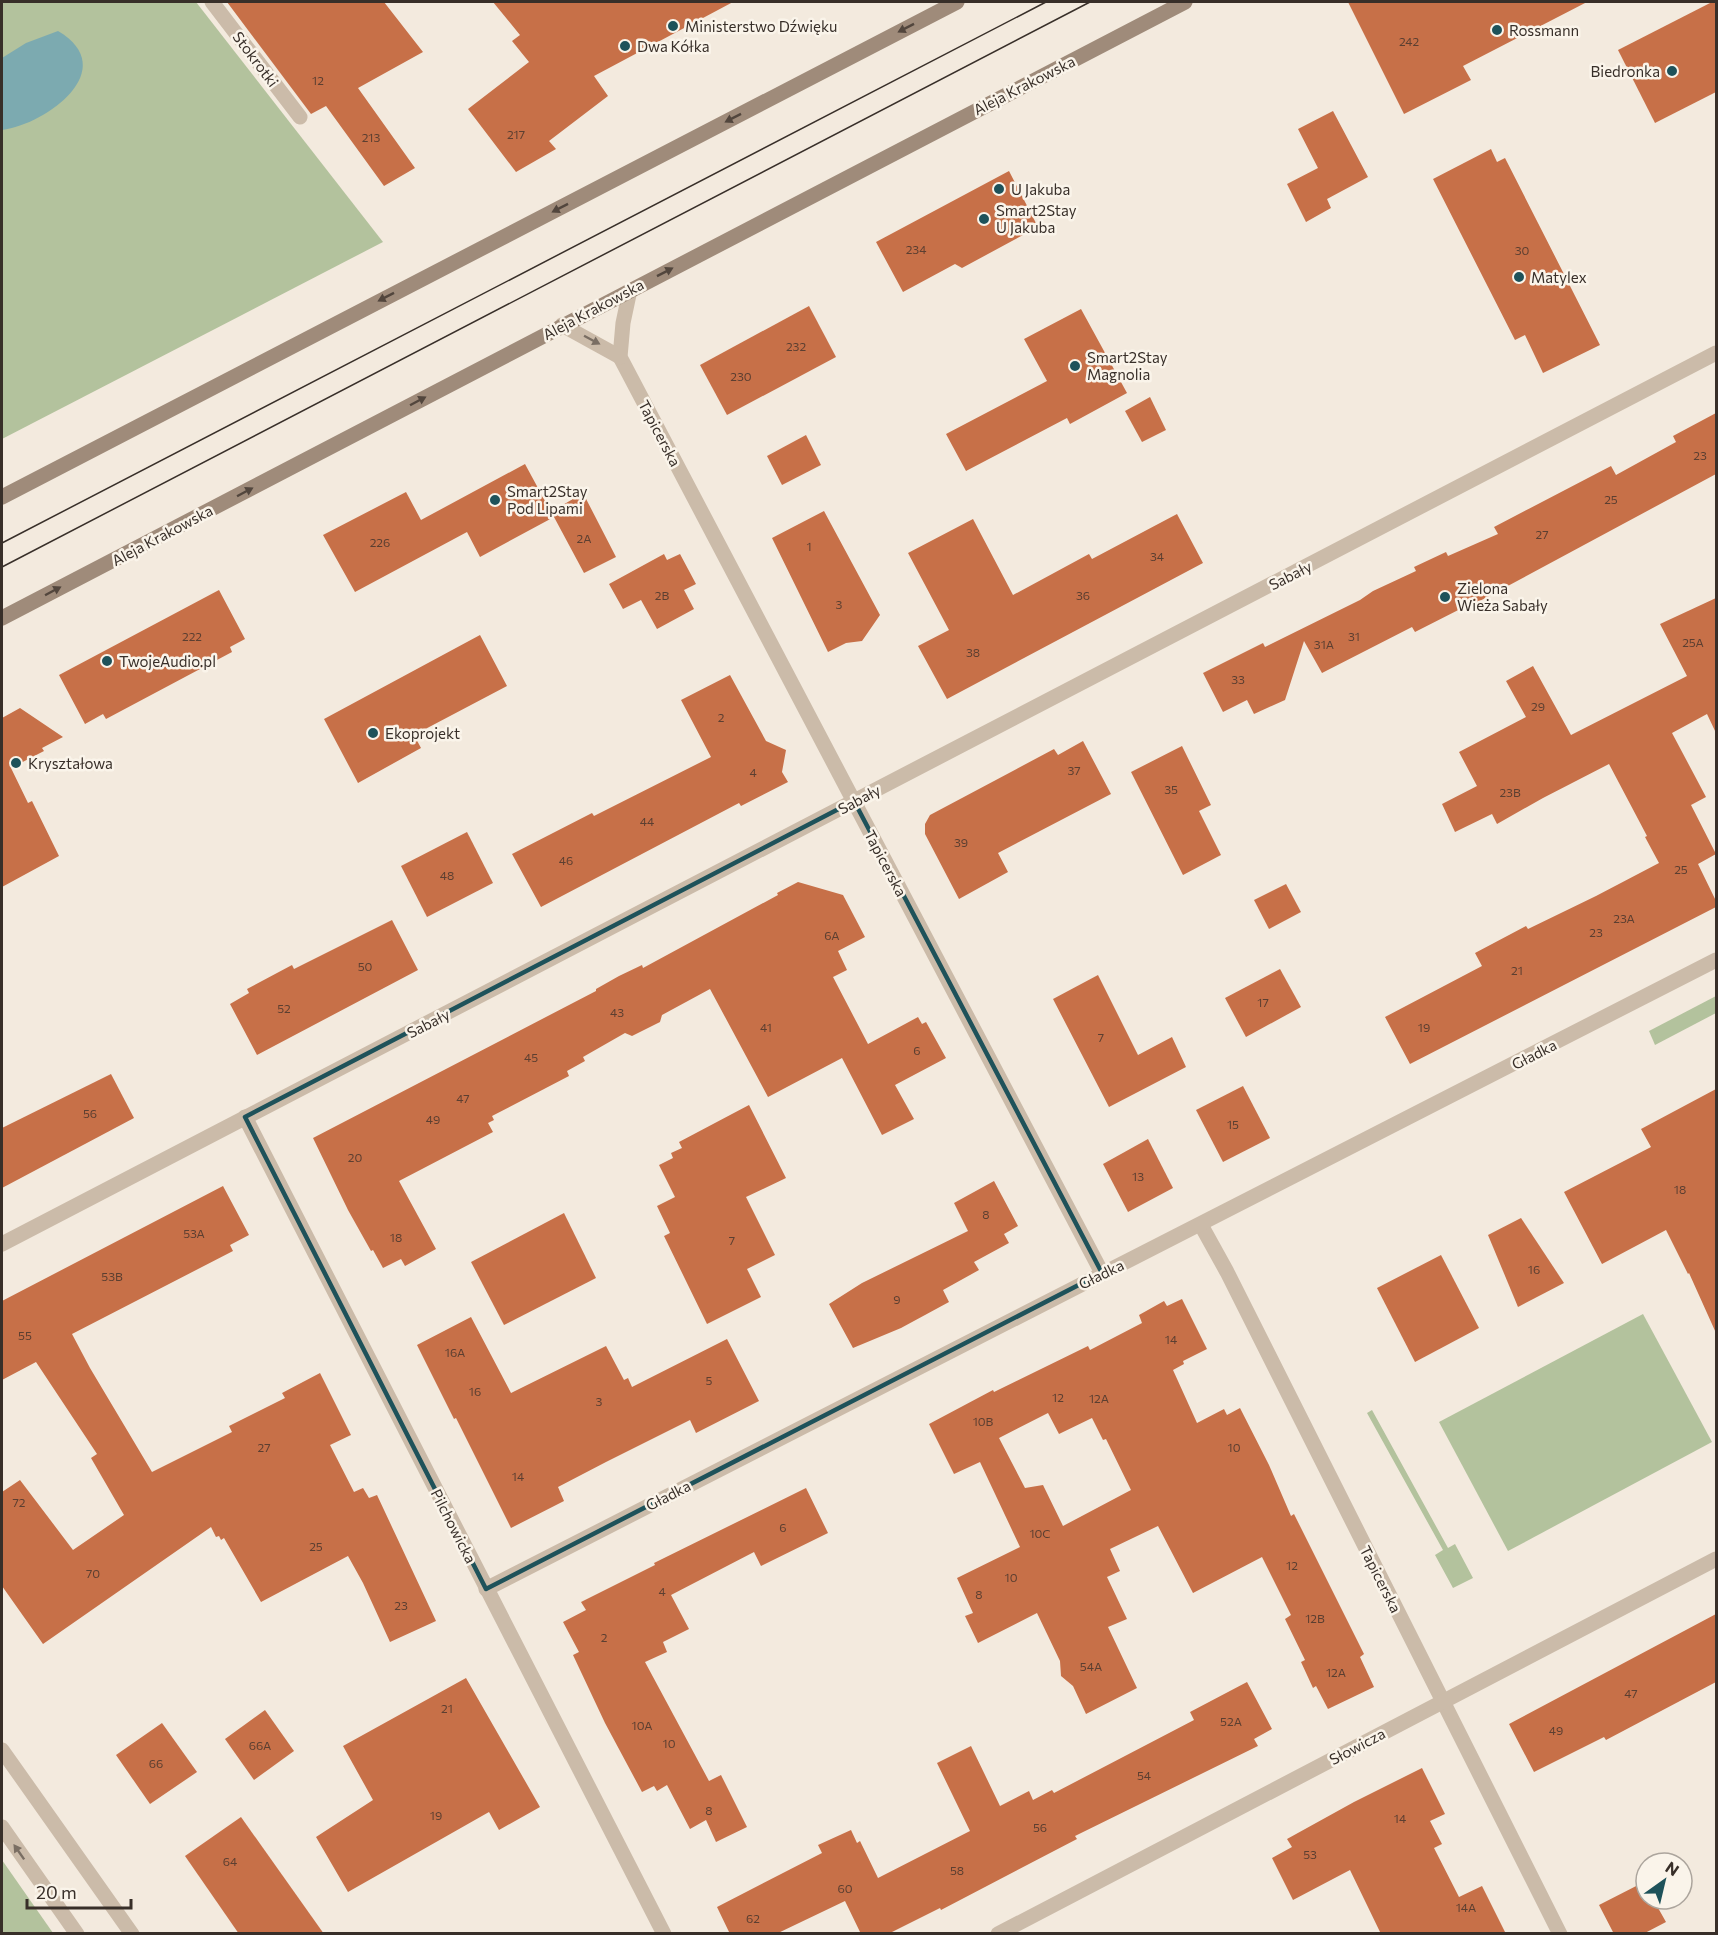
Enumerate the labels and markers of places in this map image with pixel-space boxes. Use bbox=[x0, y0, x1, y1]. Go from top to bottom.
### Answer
place label: Ministerstwo Dźwięku bbox=[685, 17, 837, 35]
marker: Ministerstwo Dźwięku bbox=[666, 19, 680, 33]
place label: Rossmann bbox=[1509, 21, 1579, 39]
marker: Rossmann bbox=[1490, 23, 1504, 37]
place label: Dwa Kółka bbox=[637, 37, 710, 55]
marker: Dwa Kółka bbox=[618, 39, 632, 53]
place label: Biedronka bbox=[1591, 62, 1660, 80]
marker: Biedronka bbox=[1665, 64, 1679, 78]
place label: U Jakuba bbox=[1011, 180, 1070, 198]
marker: U Jakuba bbox=[992, 182, 1006, 196]
place label: Smart2Stay U Jakuba bbox=[996, 201, 1077, 236]
marker: Smart2Stay U Jakuba bbox=[977, 212, 991, 226]
place label: Matylex bbox=[1531, 268, 1587, 286]
marker: Matylex bbox=[1512, 270, 1526, 284]
place label: Smart2Stay Magnolia bbox=[1087, 348, 1168, 383]
marker: Smart2Stay Magnolia bbox=[1068, 359, 1082, 373]
place label: Smart2Stay Pod Lipami bbox=[507, 482, 588, 517]
marker: Smart2Stay Pod Lipami bbox=[488, 493, 502, 507]
place label: Zielona Wieża Sabały bbox=[1457, 579, 1548, 614]
marker: Zielona Wieża Sabały bbox=[1438, 590, 1452, 604]
place label: TwojeAudio.pl bbox=[119, 652, 216, 670]
marker: TwojeAudio.pl bbox=[100, 654, 114, 668]
place label: Ekoprojekt bbox=[385, 724, 460, 742]
marker: Ekoprojekt bbox=[366, 726, 380, 740]
place label: Kryształowa bbox=[28, 754, 113, 772]
marker: Kryształowa bbox=[9, 756, 23, 770]

